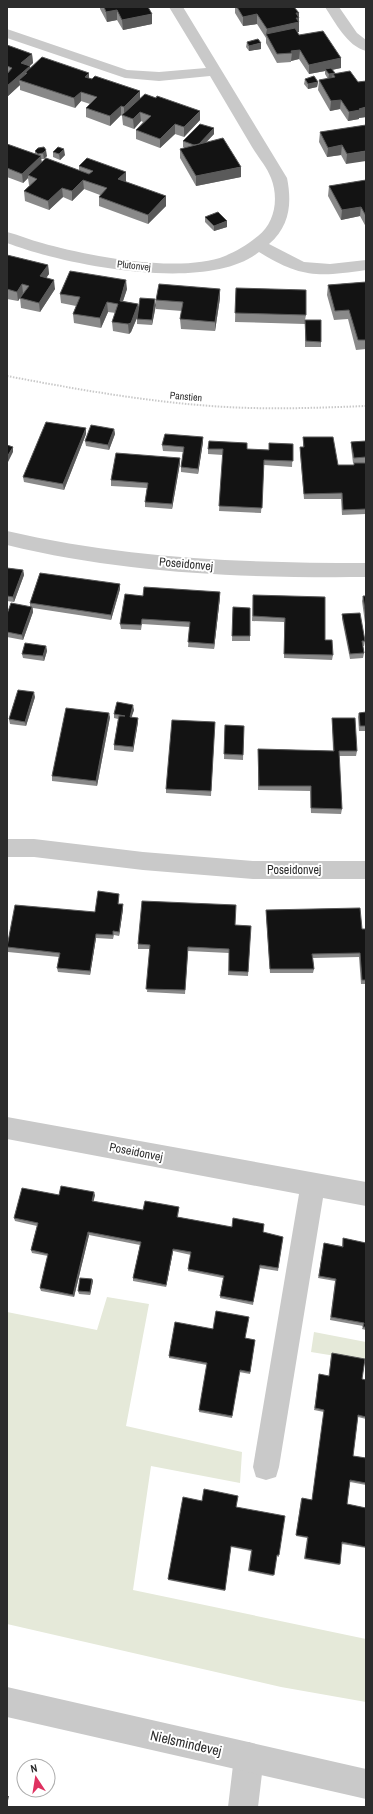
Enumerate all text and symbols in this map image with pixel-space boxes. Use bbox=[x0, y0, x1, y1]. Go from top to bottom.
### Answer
street label: Plutonvej bbox=[116, 257, 152, 274]
street label: Panstien bbox=[169, 389, 203, 404]
street label: Poseidonvej bbox=[158, 554, 214, 574]
street label: Poseidonvej bbox=[267, 862, 321, 878]
street label: Poseidonvej bbox=[108, 1139, 164, 1165]
street label: Nielsmindevej bbox=[149, 1726, 223, 1760]
north arrow bbox=[16, 1758, 56, 1798]
text: N bbox=[29, 1761, 39, 1776]

